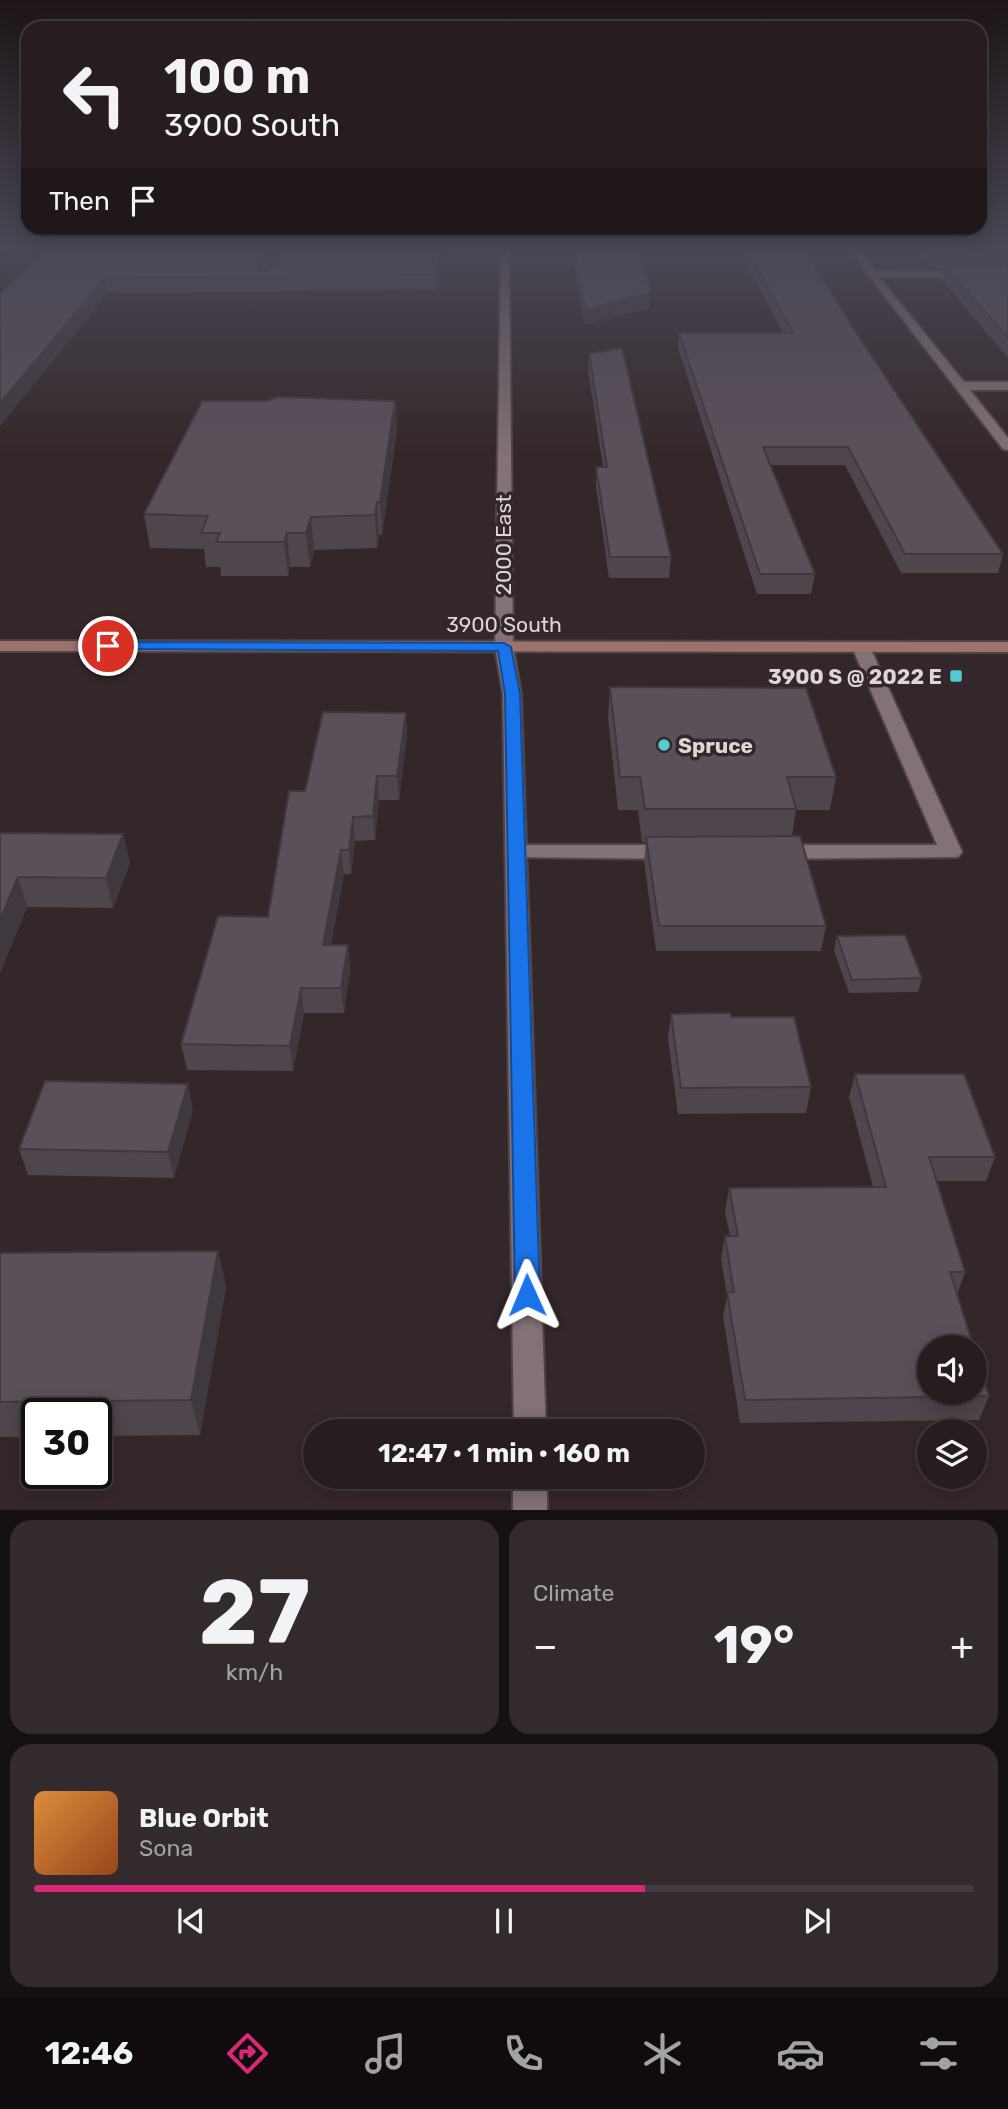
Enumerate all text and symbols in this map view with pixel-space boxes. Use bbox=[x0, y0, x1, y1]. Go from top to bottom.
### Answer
text: 100 m bbox=[164, 47, 310, 105]
icon: left bbox=[49, 49, 140, 140]
text: 3900 South bbox=[164, 106, 340, 144]
icon: arrive bbox=[124, 182, 162, 220]
text: Then bbox=[49, 186, 110, 217]
street label: 2000 East bbox=[491, 495, 516, 595]
street label: 3900 South bbox=[446, 612, 562, 637]
pin bbox=[78, 616, 138, 676]
icon: arrive bbox=[89, 627, 127, 665]
place label: 3900 S @ 2022 E bbox=[768, 664, 942, 689]
marker: 3900 S @ 2022 E bbox=[948, 668, 964, 684]
place label: Spruce bbox=[678, 733, 753, 758]
marker: Spruce bbox=[656, 737, 672, 753]
position arrow bbox=[490, 1258, 564, 1332]
map controls bbox=[917, 1335, 987, 1489]
button: sound bbox=[917, 1335, 987, 1405]
speed limit sign: 30 bbox=[21, 1398, 112, 1489]
button: layers bbox=[917, 1419, 987, 1489]
text: 12:47 · 1 min · 160 m bbox=[378, 1438, 630, 1469]
text: 27 bbox=[199, 1558, 310, 1666]
text: Climate bbox=[533, 1579, 614, 1607]
text: 19° bbox=[714, 1614, 794, 1676]
text: − bbox=[533, 1623, 558, 1669]
text: + bbox=[950, 1623, 974, 1669]
text: km/h bbox=[226, 1658, 283, 1686]
text: Blue Orbit bbox=[139, 1803, 269, 1834]
text: Sona bbox=[139, 1834, 193, 1862]
icon: previous bbox=[172, 1902, 210, 1940]
icon: pause bbox=[485, 1902, 523, 1940]
icon: next bbox=[798, 1902, 836, 1940]
icon: directions bbox=[223, 2029, 272, 2078]
icon: music bbox=[361, 2029, 410, 2078]
icon: phone bbox=[499, 2029, 548, 2078]
icon: climate bbox=[638, 2029, 687, 2078]
icon: car bbox=[776, 2029, 825, 2078]
icon: filters bbox=[914, 2029, 963, 2078]
text: 12:46 bbox=[45, 2034, 133, 2072]

